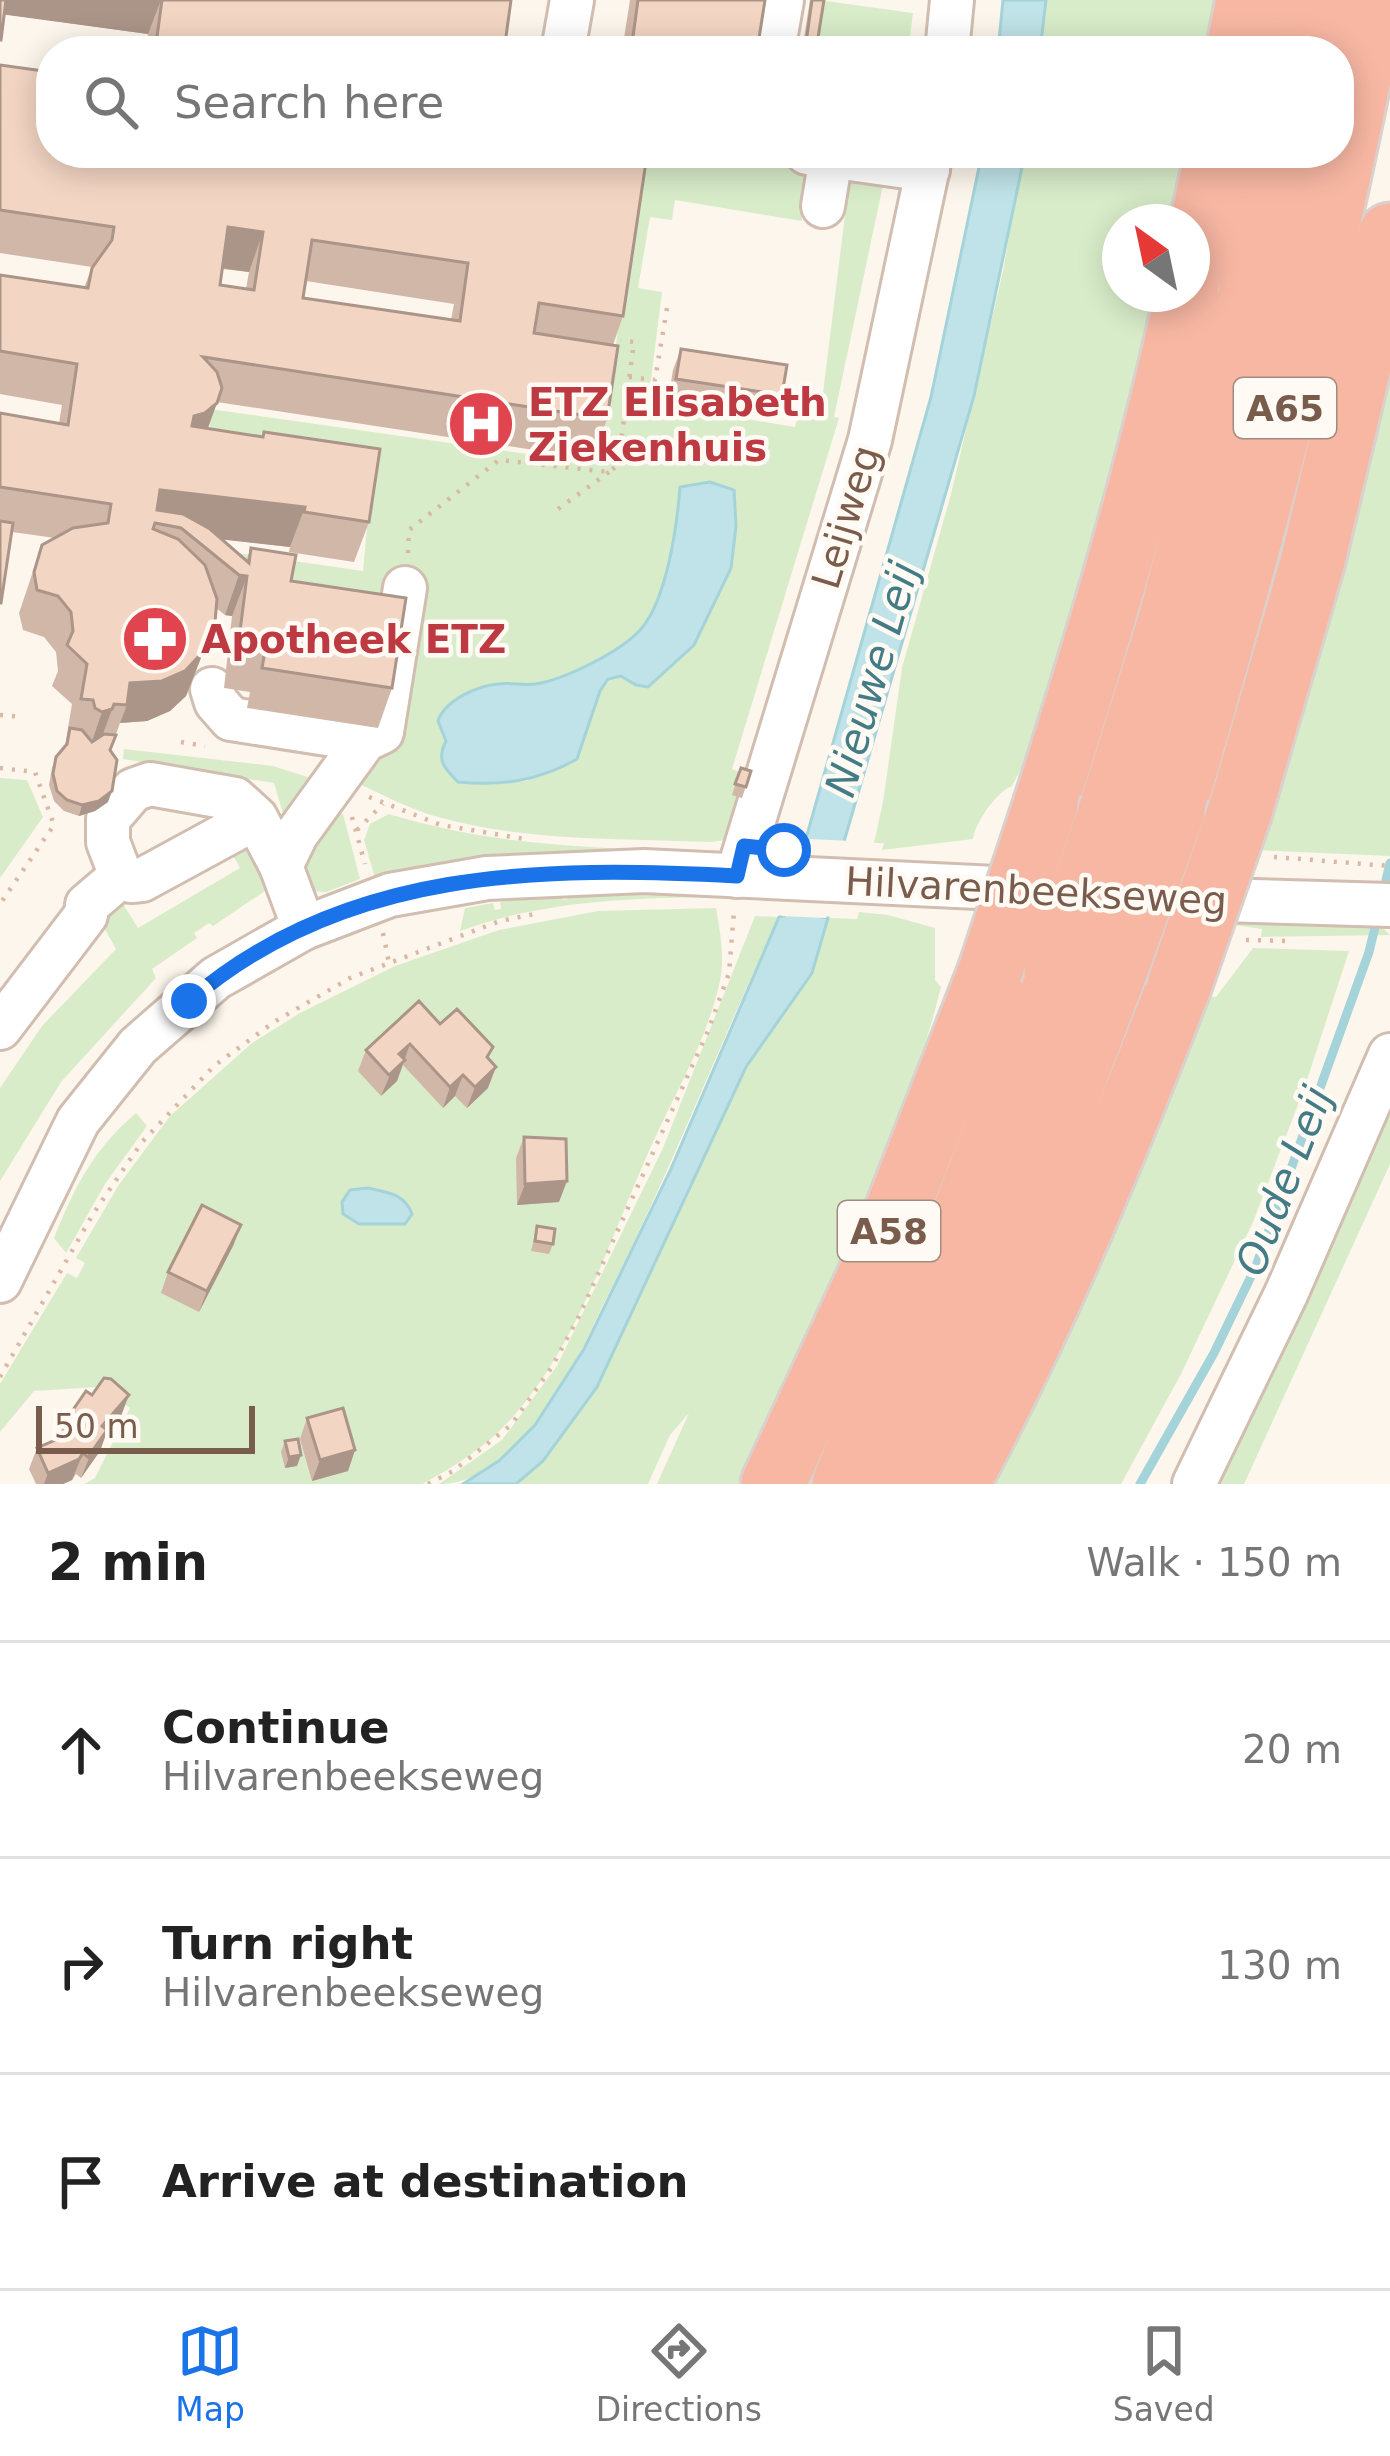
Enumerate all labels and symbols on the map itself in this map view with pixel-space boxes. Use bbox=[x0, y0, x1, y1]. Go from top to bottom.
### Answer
north arrow bbox=[1102, 204, 1210, 312]
road number: A65 bbox=[1234, 378, 1336, 438]
place label: ETZ Elisabeth Ziekenhuis bbox=[528, 380, 827, 470]
hospital icon: ETZ Elisabeth Ziekenhuis bbox=[446, 389, 516, 459]
street label: Leijweg bbox=[803, 440, 889, 594]
water label: Nieuwe Leij bbox=[815, 556, 929, 802]
pharmacy icon: Apotheek ETZ bbox=[120, 604, 190, 674]
place label: Apotheek ETZ bbox=[201, 617, 506, 662]
route start bbox=[757, 823, 811, 877]
street label: Hilvarenbeekseweg bbox=[844, 859, 1228, 923]
route end bbox=[162, 974, 216, 1028]
water label: Oude Leij bbox=[1226, 1079, 1342, 1282]
road number: A58 bbox=[838, 1201, 940, 1261]
scale bar bbox=[36, 1400, 255, 1453]

